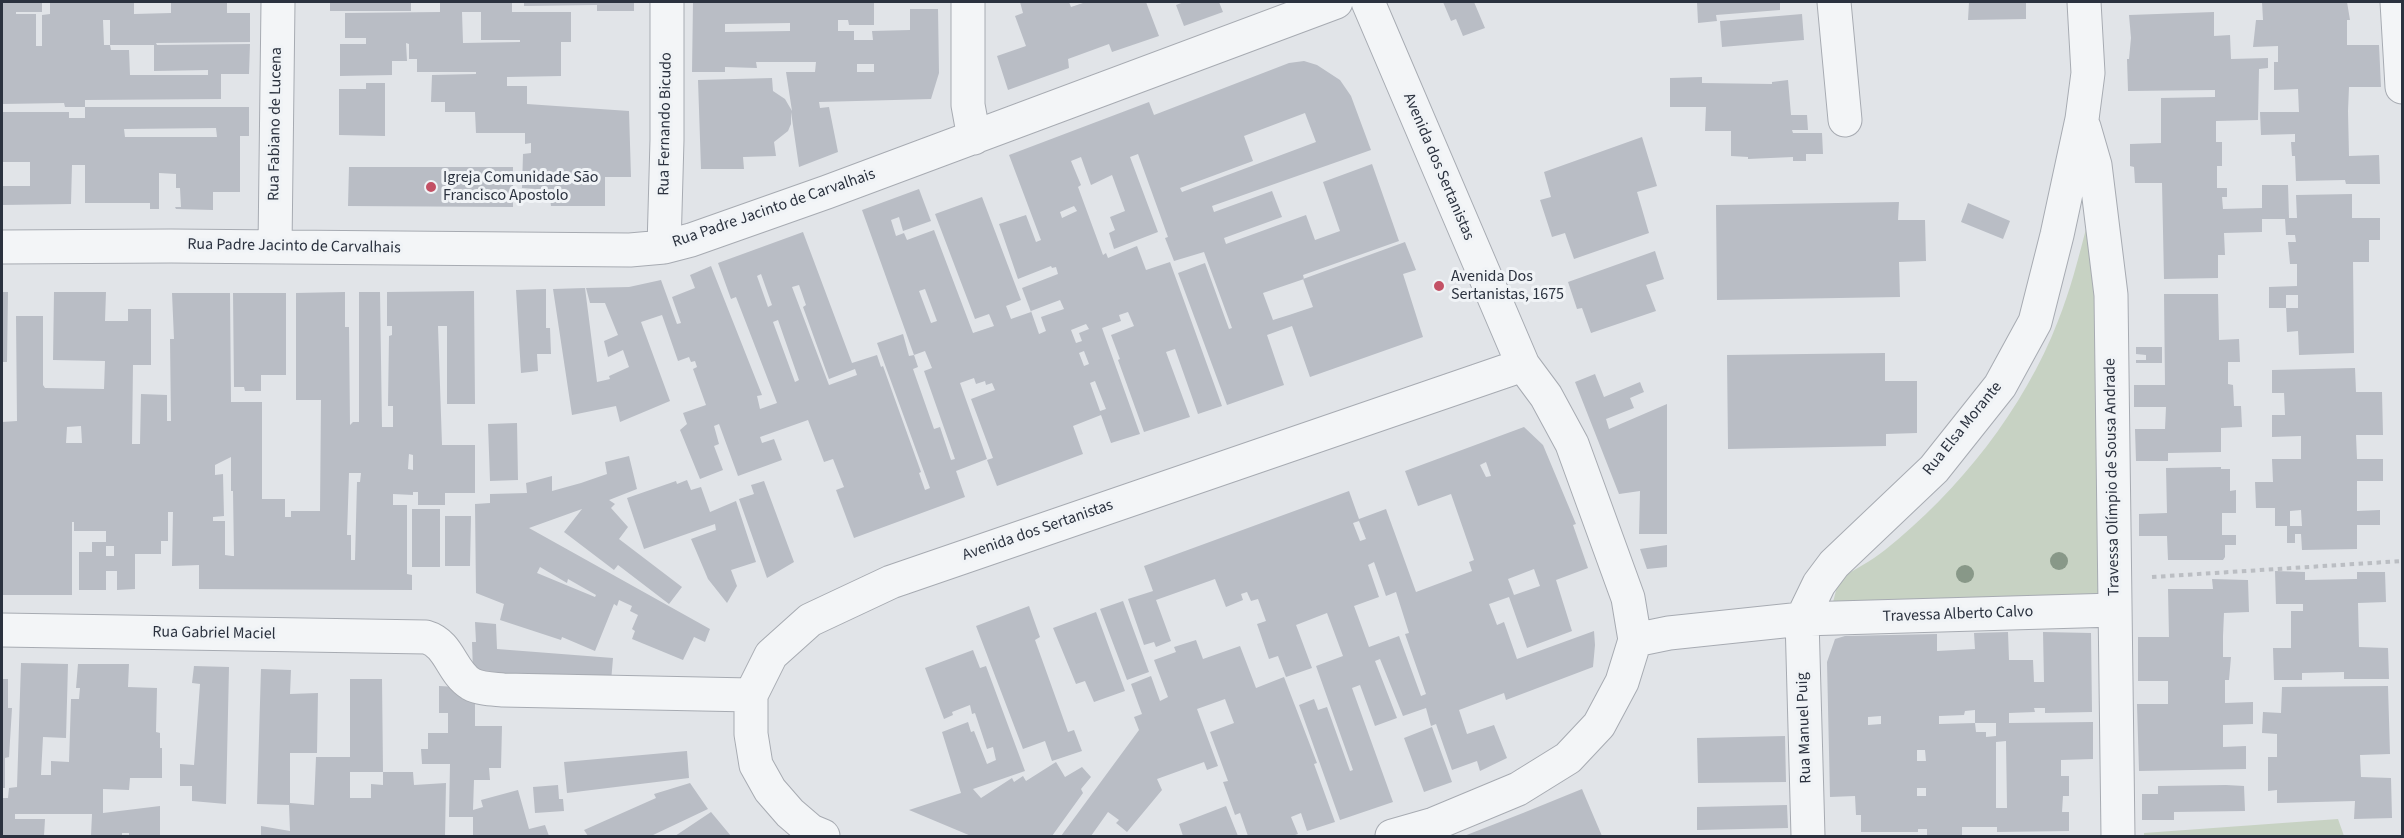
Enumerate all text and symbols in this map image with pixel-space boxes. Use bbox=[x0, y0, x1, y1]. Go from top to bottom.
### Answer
street label: Rua Fabiano de Lucena bbox=[265, 47, 287, 201]
street label: Rua Fernando Bicudo bbox=[655, 52, 677, 196]
street label: Avenida dos Sertanistas bbox=[1398, 90, 1478, 244]
street label: Rua Padre Jacinto de Carvalhais bbox=[670, 165, 878, 253]
place label: Igreja Comunidade São Francisco Apostolo bbox=[443, 168, 599, 206]
marker: Igreja Comunidade São Francisco Apostolo bbox=[424, 180, 438, 194]
street label: Rua Padre Jacinto de Carvalhais bbox=[187, 236, 401, 258]
place label: Avenida Dos Sertanistas, 1675 bbox=[1451, 267, 1564, 305]
marker: Avenida Dos Sertanistas, 1675 bbox=[1432, 279, 1446, 293]
street label: Travessa Olímpio de Sousa Andrade bbox=[2101, 358, 2125, 596]
street label: Rua Elsa Morante bbox=[1919, 378, 2007, 480]
street label: Avenida dos Sertanistas bbox=[960, 496, 1116, 566]
street label: Travessa Alberto Calvo bbox=[1882, 603, 2034, 627]
street label: Rua Gabriel Maciel bbox=[152, 623, 276, 645]
street label: Rua Manuel Puig bbox=[1793, 672, 1817, 784]

